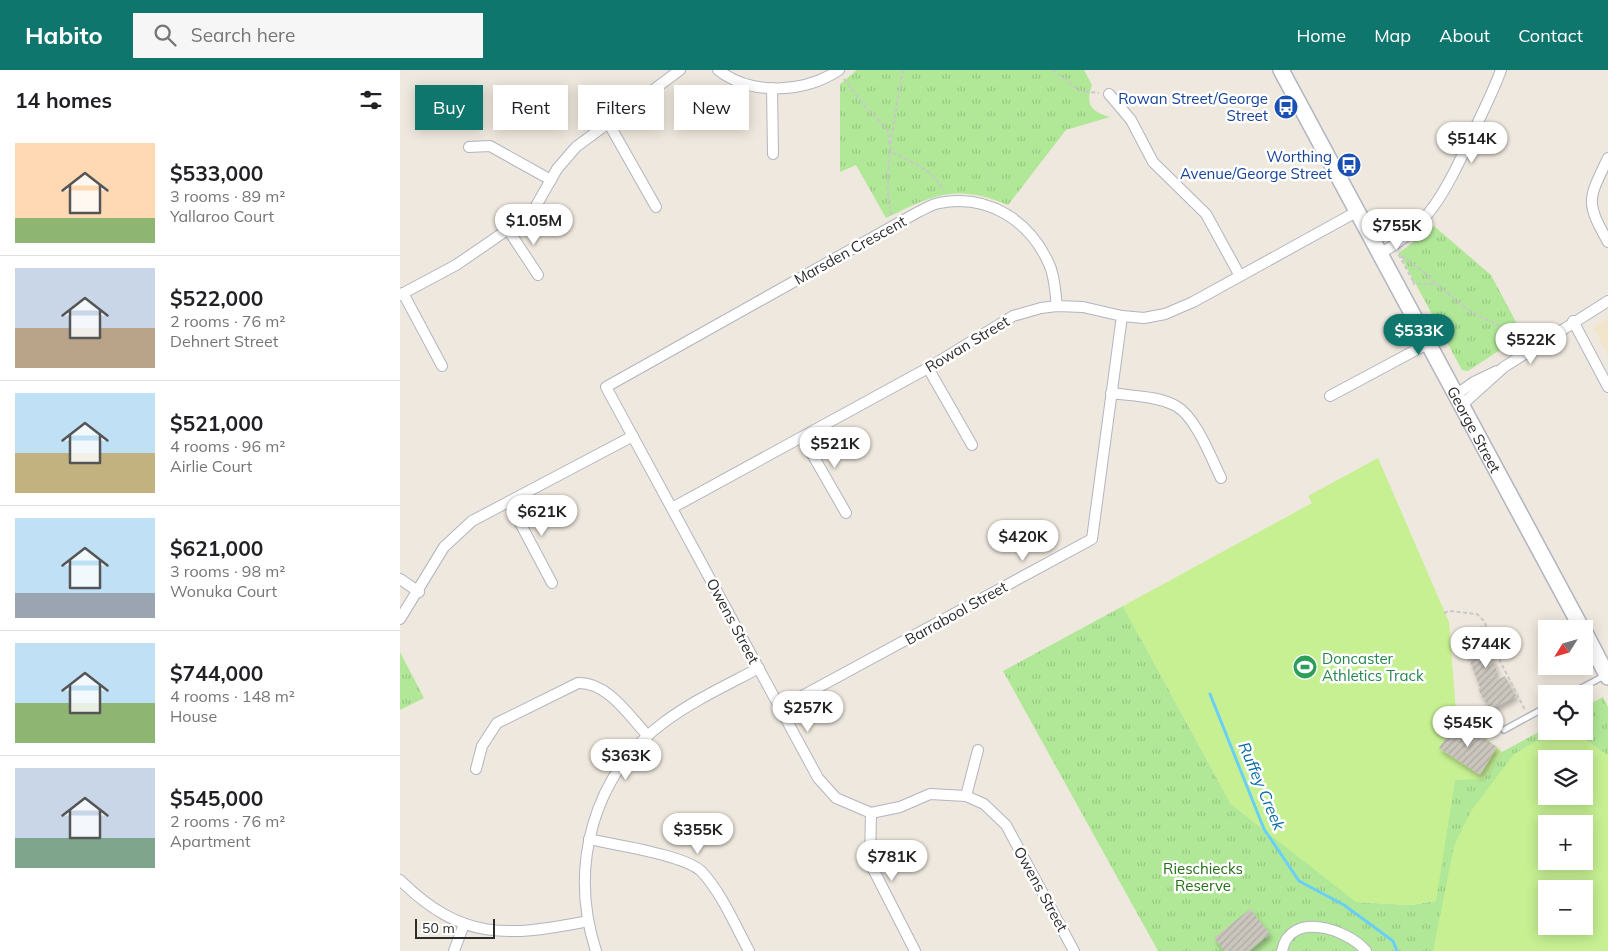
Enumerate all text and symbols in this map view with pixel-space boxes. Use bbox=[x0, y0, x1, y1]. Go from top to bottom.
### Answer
search box bbox=[133, 13, 483, 58]
text: Habito bbox=[25, 20, 103, 50]
icon: search bbox=[151, 21, 179, 49]
text: Search here bbox=[191, 23, 295, 47]
text: Home bbox=[1296, 24, 1346, 47]
text: Map bbox=[1374, 24, 1411, 47]
text: About bbox=[1439, 24, 1490, 47]
text: Contact bbox=[1518, 24, 1583, 47]
chip: Buy bbox=[415, 85, 483, 130]
chip: Rent bbox=[493, 85, 568, 130]
chip: Filters bbox=[578, 85, 664, 130]
chip: New bbox=[674, 85, 749, 130]
icon: filters bbox=[357, 86, 385, 114]
text: 14 homes bbox=[15, 87, 112, 113]
place label: Rowan Street/George Street bbox=[1118, 89, 1268, 125]
bus stop icon: Rowan Street/George Street bbox=[1273, 94, 1299, 120]
pin: $514K bbox=[1437, 122, 1507, 164]
text: $514K bbox=[1447, 128, 1497, 148]
place label: Worthing Avenue/George Street bbox=[1180, 147, 1332, 183]
bus stop icon: Worthing Avenue/George Street bbox=[1336, 152, 1362, 178]
text: $533,000 bbox=[170, 160, 263, 186]
icon: home bbox=[55, 163, 115, 223]
text: 3 rooms · 89 m² bbox=[170, 186, 285, 206]
pin: $1.05M bbox=[493, 204, 575, 246]
text: Yallaroo Court bbox=[170, 206, 274, 226]
pin: $755K bbox=[1362, 208, 1432, 251]
text: $1.05M bbox=[506, 210, 562, 230]
street label: Marsden Crescent bbox=[791, 211, 909, 289]
text: $755K bbox=[1372, 215, 1422, 235]
text: $522,000 bbox=[170, 285, 263, 311]
icon: home bbox=[55, 288, 115, 348]
text: 2 rooms · 76 m² bbox=[170, 311, 285, 331]
street label: Rowan Street bbox=[921, 311, 1013, 377]
pin: $533K bbox=[1384, 314, 1454, 356]
text: $533K bbox=[1394, 320, 1444, 340]
pin: $522K bbox=[1496, 322, 1566, 365]
text: $522K bbox=[1506, 329, 1556, 349]
text: Dehnert Street bbox=[170, 331, 278, 351]
street label: George Street bbox=[1443, 383, 1505, 476]
text: $521,000 bbox=[170, 410, 263, 436]
icon: home bbox=[55, 413, 115, 473]
pin: $521K bbox=[800, 426, 870, 469]
text: $521K bbox=[810, 433, 860, 453]
text: 4 rooms · 96 m² bbox=[170, 436, 285, 456]
text: Airlie Court bbox=[170, 456, 252, 476]
pin: $621K bbox=[507, 494, 577, 537]
text: $621K bbox=[517, 501, 567, 521]
pin: $420K bbox=[988, 520, 1058, 562]
text: $420K bbox=[998, 526, 1048, 546]
text: $621,000 bbox=[170, 535, 263, 561]
icon: home bbox=[55, 538, 115, 598]
text: 3 rooms · 98 m² bbox=[170, 561, 285, 581]
street label: Owens Street bbox=[702, 575, 764, 667]
street label: Barrabool Street bbox=[901, 577, 1011, 649]
text: Wonuka Court bbox=[170, 581, 277, 601]
north arrow bbox=[1538, 620, 1592, 675]
map controls bbox=[1538, 620, 1593, 935]
pin: $744K bbox=[1451, 626, 1521, 669]
text: $744K bbox=[1461, 633, 1511, 653]
place label: Doncaster Athletics Track bbox=[1322, 649, 1424, 685]
sports icon: Doncaster Athletics Track bbox=[1292, 654, 1318, 680]
text: $744,000 bbox=[170, 660, 263, 686]
icon: home bbox=[55, 663, 115, 723]
button: locate bbox=[1538, 685, 1593, 740]
text: 4 rooms · 148 m² bbox=[170, 686, 295, 706]
pin: $257K bbox=[773, 690, 843, 733]
text: $257K bbox=[783, 697, 833, 717]
text: House bbox=[170, 706, 217, 726]
pin: $545K bbox=[1433, 706, 1503, 748]
text: $545K bbox=[1443, 712, 1493, 732]
pin: $363K bbox=[591, 738, 661, 781]
water label: Ruffey Creek bbox=[1234, 739, 1290, 834]
text: $363K bbox=[601, 745, 651, 765]
button: layers bbox=[1538, 750, 1593, 805]
text: $545,000 bbox=[170, 785, 263, 811]
icon: home bbox=[55, 788, 115, 848]
text: 2 rooms · 76 m² bbox=[170, 811, 285, 831]
pin: $355K bbox=[663, 812, 733, 855]
button: + bbox=[1538, 815, 1593, 870]
text: $355K bbox=[673, 819, 723, 839]
text: Apartment bbox=[170, 831, 251, 851]
pin: $781K bbox=[857, 840, 927, 882]
street label: Owens Street bbox=[1010, 843, 1072, 935]
text: $781K bbox=[867, 846, 917, 866]
park label: Rieschiecks Reserve bbox=[1163, 859, 1243, 895]
button: − bbox=[1538, 880, 1593, 935]
scale bar bbox=[415, 916, 495, 939]
text: 50 m bbox=[422, 919, 455, 937]

